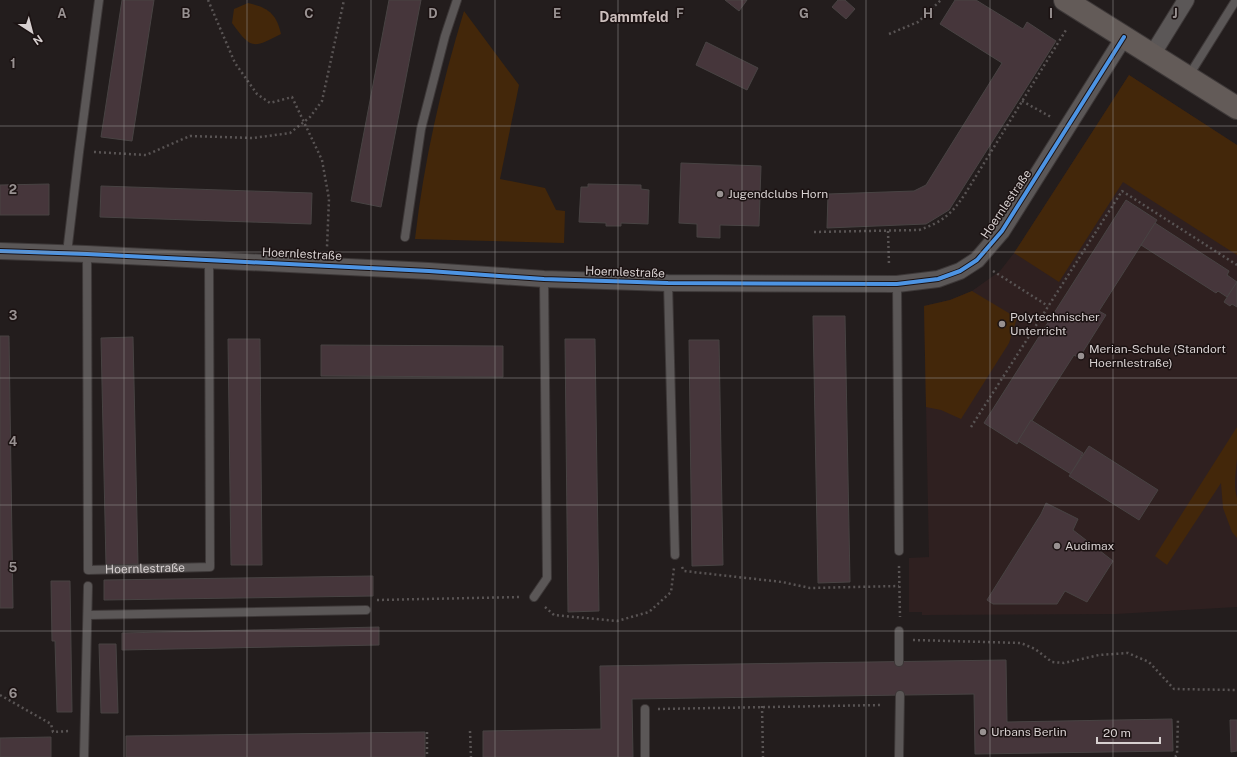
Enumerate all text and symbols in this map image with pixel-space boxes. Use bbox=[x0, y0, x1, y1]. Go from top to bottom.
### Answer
text: A bbox=[57, 6, 67, 21]
text: B bbox=[182, 6, 191, 21]
text: C bbox=[304, 6, 314, 21]
text: D bbox=[428, 6, 438, 21]
text: E bbox=[553, 6, 561, 21]
text: F bbox=[676, 6, 684, 21]
text: G bbox=[799, 6, 809, 21]
text: H bbox=[923, 6, 933, 21]
text: I bbox=[1049, 6, 1053, 21]
text: J bbox=[1172, 6, 1178, 21]
district label: Dammfeld bbox=[599, 9, 669, 25]
north arrow bbox=[12, 12, 52, 52]
text: N bbox=[31, 33, 45, 47]
text: 1 bbox=[10, 56, 16, 71]
street label: Hoernlestraße bbox=[978, 167, 1034, 241]
text: 2 bbox=[9, 182, 17, 197]
place label: Jugendclubs Horn bbox=[728, 187, 828, 201]
marker: Jugendclubs Horn bbox=[715, 189, 725, 199]
street label: Hoernlestraße bbox=[262, 245, 343, 263]
street label: Hoernlestraße bbox=[585, 264, 665, 280]
text: 3 bbox=[9, 308, 18, 323]
place label: Polytechnischer Unterricht bbox=[1010, 310, 1100, 338]
marker: Polytechnischer Unterricht bbox=[997, 319, 1007, 329]
place label: Merian-Schule (Standort Hoernlestraße) bbox=[1089, 342, 1226, 370]
marker: Merian-Schule (Standort Hoernlestraße) bbox=[1076, 351, 1086, 361]
text: 4 bbox=[9, 434, 18, 449]
place label: Audimax bbox=[1065, 539, 1115, 553]
marker: Audimax bbox=[1052, 541, 1062, 551]
text: 5 bbox=[9, 560, 18, 575]
street label: Hoernlestraße bbox=[105, 561, 185, 577]
text: 6 bbox=[9, 686, 18, 701]
scale bar bbox=[1097, 719, 1160, 745]
place label: Urbans Berlin bbox=[991, 725, 1067, 739]
text: 20 m bbox=[1103, 726, 1131, 740]
marker: Urbans Berlin bbox=[978, 727, 988, 737]

